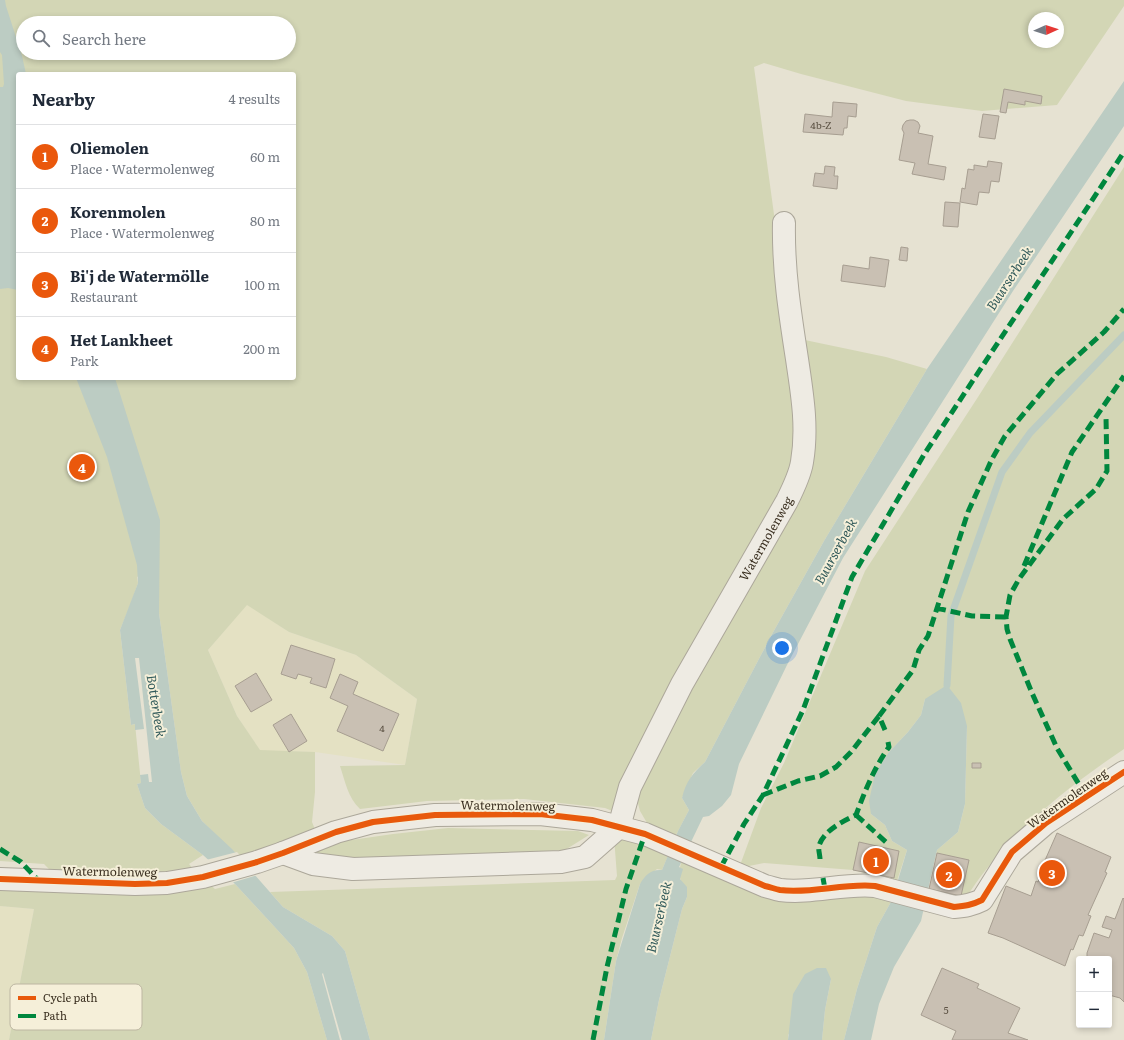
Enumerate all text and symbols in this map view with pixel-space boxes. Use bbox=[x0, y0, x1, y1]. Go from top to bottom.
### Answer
north arrow bbox=[1028, 12, 1064, 48]
search box bbox=[16, 16, 296, 60]
icon: search bbox=[30, 27, 52, 49]
text: Search here bbox=[62, 27, 146, 50]
text: Nearby bbox=[32, 86, 95, 111]
text: 4 results bbox=[229, 89, 280, 108]
house number: 4b-Z bbox=[810, 117, 832, 132]
text: Oliemolen bbox=[70, 136, 149, 159]
text: 1 bbox=[42, 147, 48, 166]
text: 60 m bbox=[250, 147, 280, 166]
text: Place · Watermolenweg bbox=[70, 159, 214, 178]
text: Korenmolen bbox=[70, 200, 166, 223]
text: 2 bbox=[42, 211, 48, 230]
text: 80 m bbox=[250, 211, 280, 230]
text: Place · Watermolenweg bbox=[70, 223, 214, 242]
water label: Buurserbeek bbox=[981, 242, 1037, 314]
text: Bi'j de Watermölle bbox=[70, 264, 209, 287]
text: 3 bbox=[41, 275, 49, 294]
text: 100 m bbox=[244, 275, 280, 294]
text: Restaurant bbox=[70, 287, 138, 306]
text: Het Lankheet bbox=[70, 328, 173, 351]
text: 4 bbox=[41, 339, 49, 358]
text: 200 m bbox=[243, 339, 280, 358]
text: Park bbox=[70, 351, 99, 370]
pin: 4 bbox=[69, 452, 95, 482]
street label: Watermolenweg bbox=[734, 493, 797, 584]
water label: Buurserbeek bbox=[809, 514, 861, 587]
your location bbox=[772, 638, 792, 658]
water label: Botterbeek bbox=[143, 673, 171, 740]
house number: 4 bbox=[379, 720, 385, 735]
street label: Watermolenweg bbox=[1023, 763, 1111, 833]
street label: Watermolenweg bbox=[461, 795, 556, 815]
pin: 1 bbox=[863, 846, 889, 876]
pin: 3 bbox=[1039, 858, 1065, 888]
pin: 2 bbox=[936, 860, 962, 890]
street label: Watermolenweg bbox=[63, 861, 158, 881]
water label: Buurserbeek bbox=[641, 879, 676, 955]
map controls bbox=[1076, 956, 1112, 1028]
button: + bbox=[1076, 956, 1112, 992]
legend bbox=[10, 984, 142, 1030]
text: Cycle path bbox=[43, 989, 98, 1005]
button: − bbox=[1076, 992, 1112, 1028]
house number: 5 bbox=[943, 1002, 949, 1017]
text: Path bbox=[43, 1007, 67, 1023]

